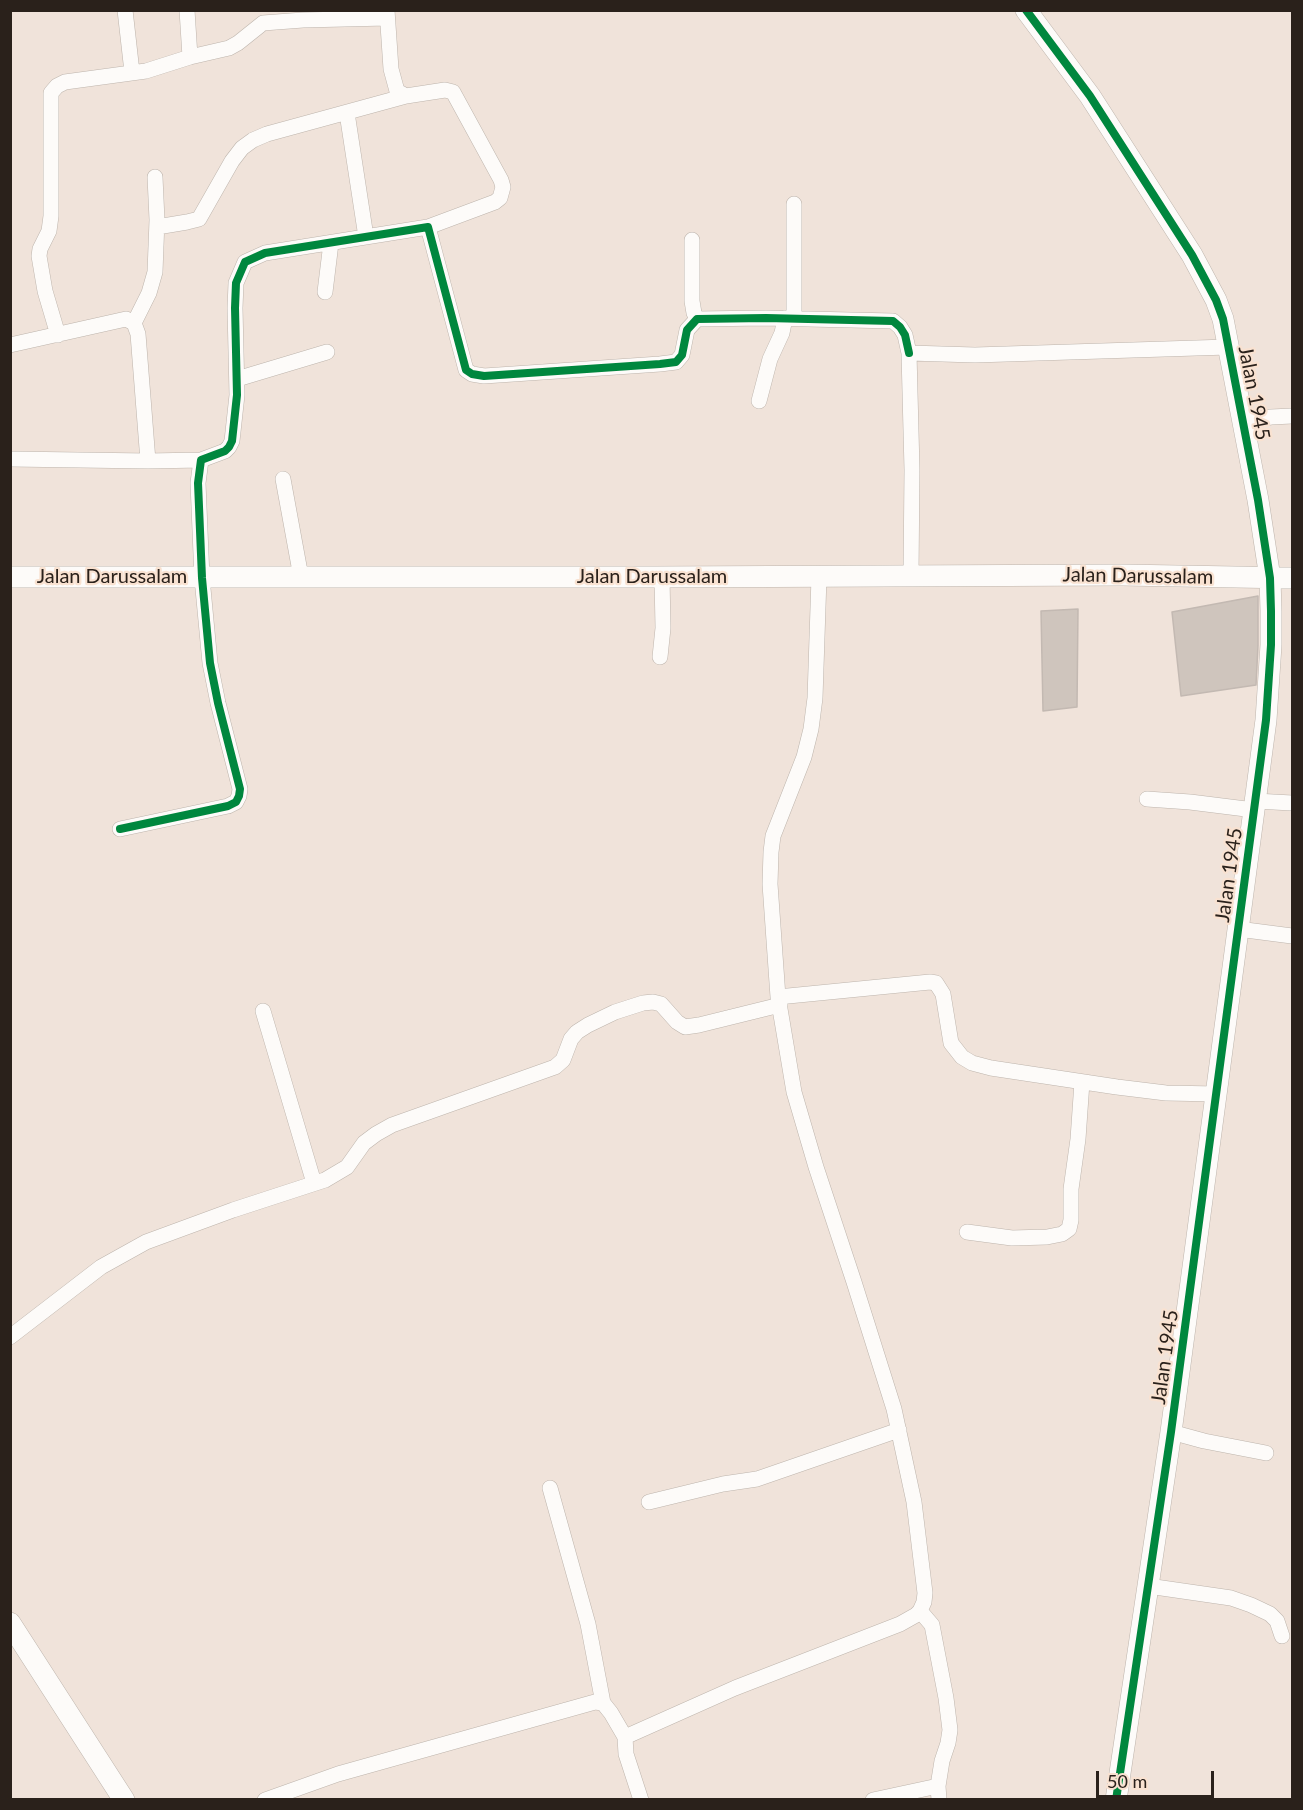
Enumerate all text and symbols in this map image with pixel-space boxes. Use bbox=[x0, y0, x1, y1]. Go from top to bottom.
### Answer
street label: Jalan 1945 bbox=[1233, 344, 1275, 442]
street label: Jalan Darussalam bbox=[1062, 563, 1214, 589]
street label: Jalan Darussalam bbox=[37, 565, 187, 589]
street label: Jalan Darussalam bbox=[577, 565, 727, 589]
street label: Jalan 1945 bbox=[1210, 826, 1248, 924]
street label: Jalan 1945 bbox=[1146, 1308, 1184, 1406]
scale bar bbox=[1099, 1759, 1218, 1797]
text: 50 m bbox=[1107, 1770, 1147, 1792]

